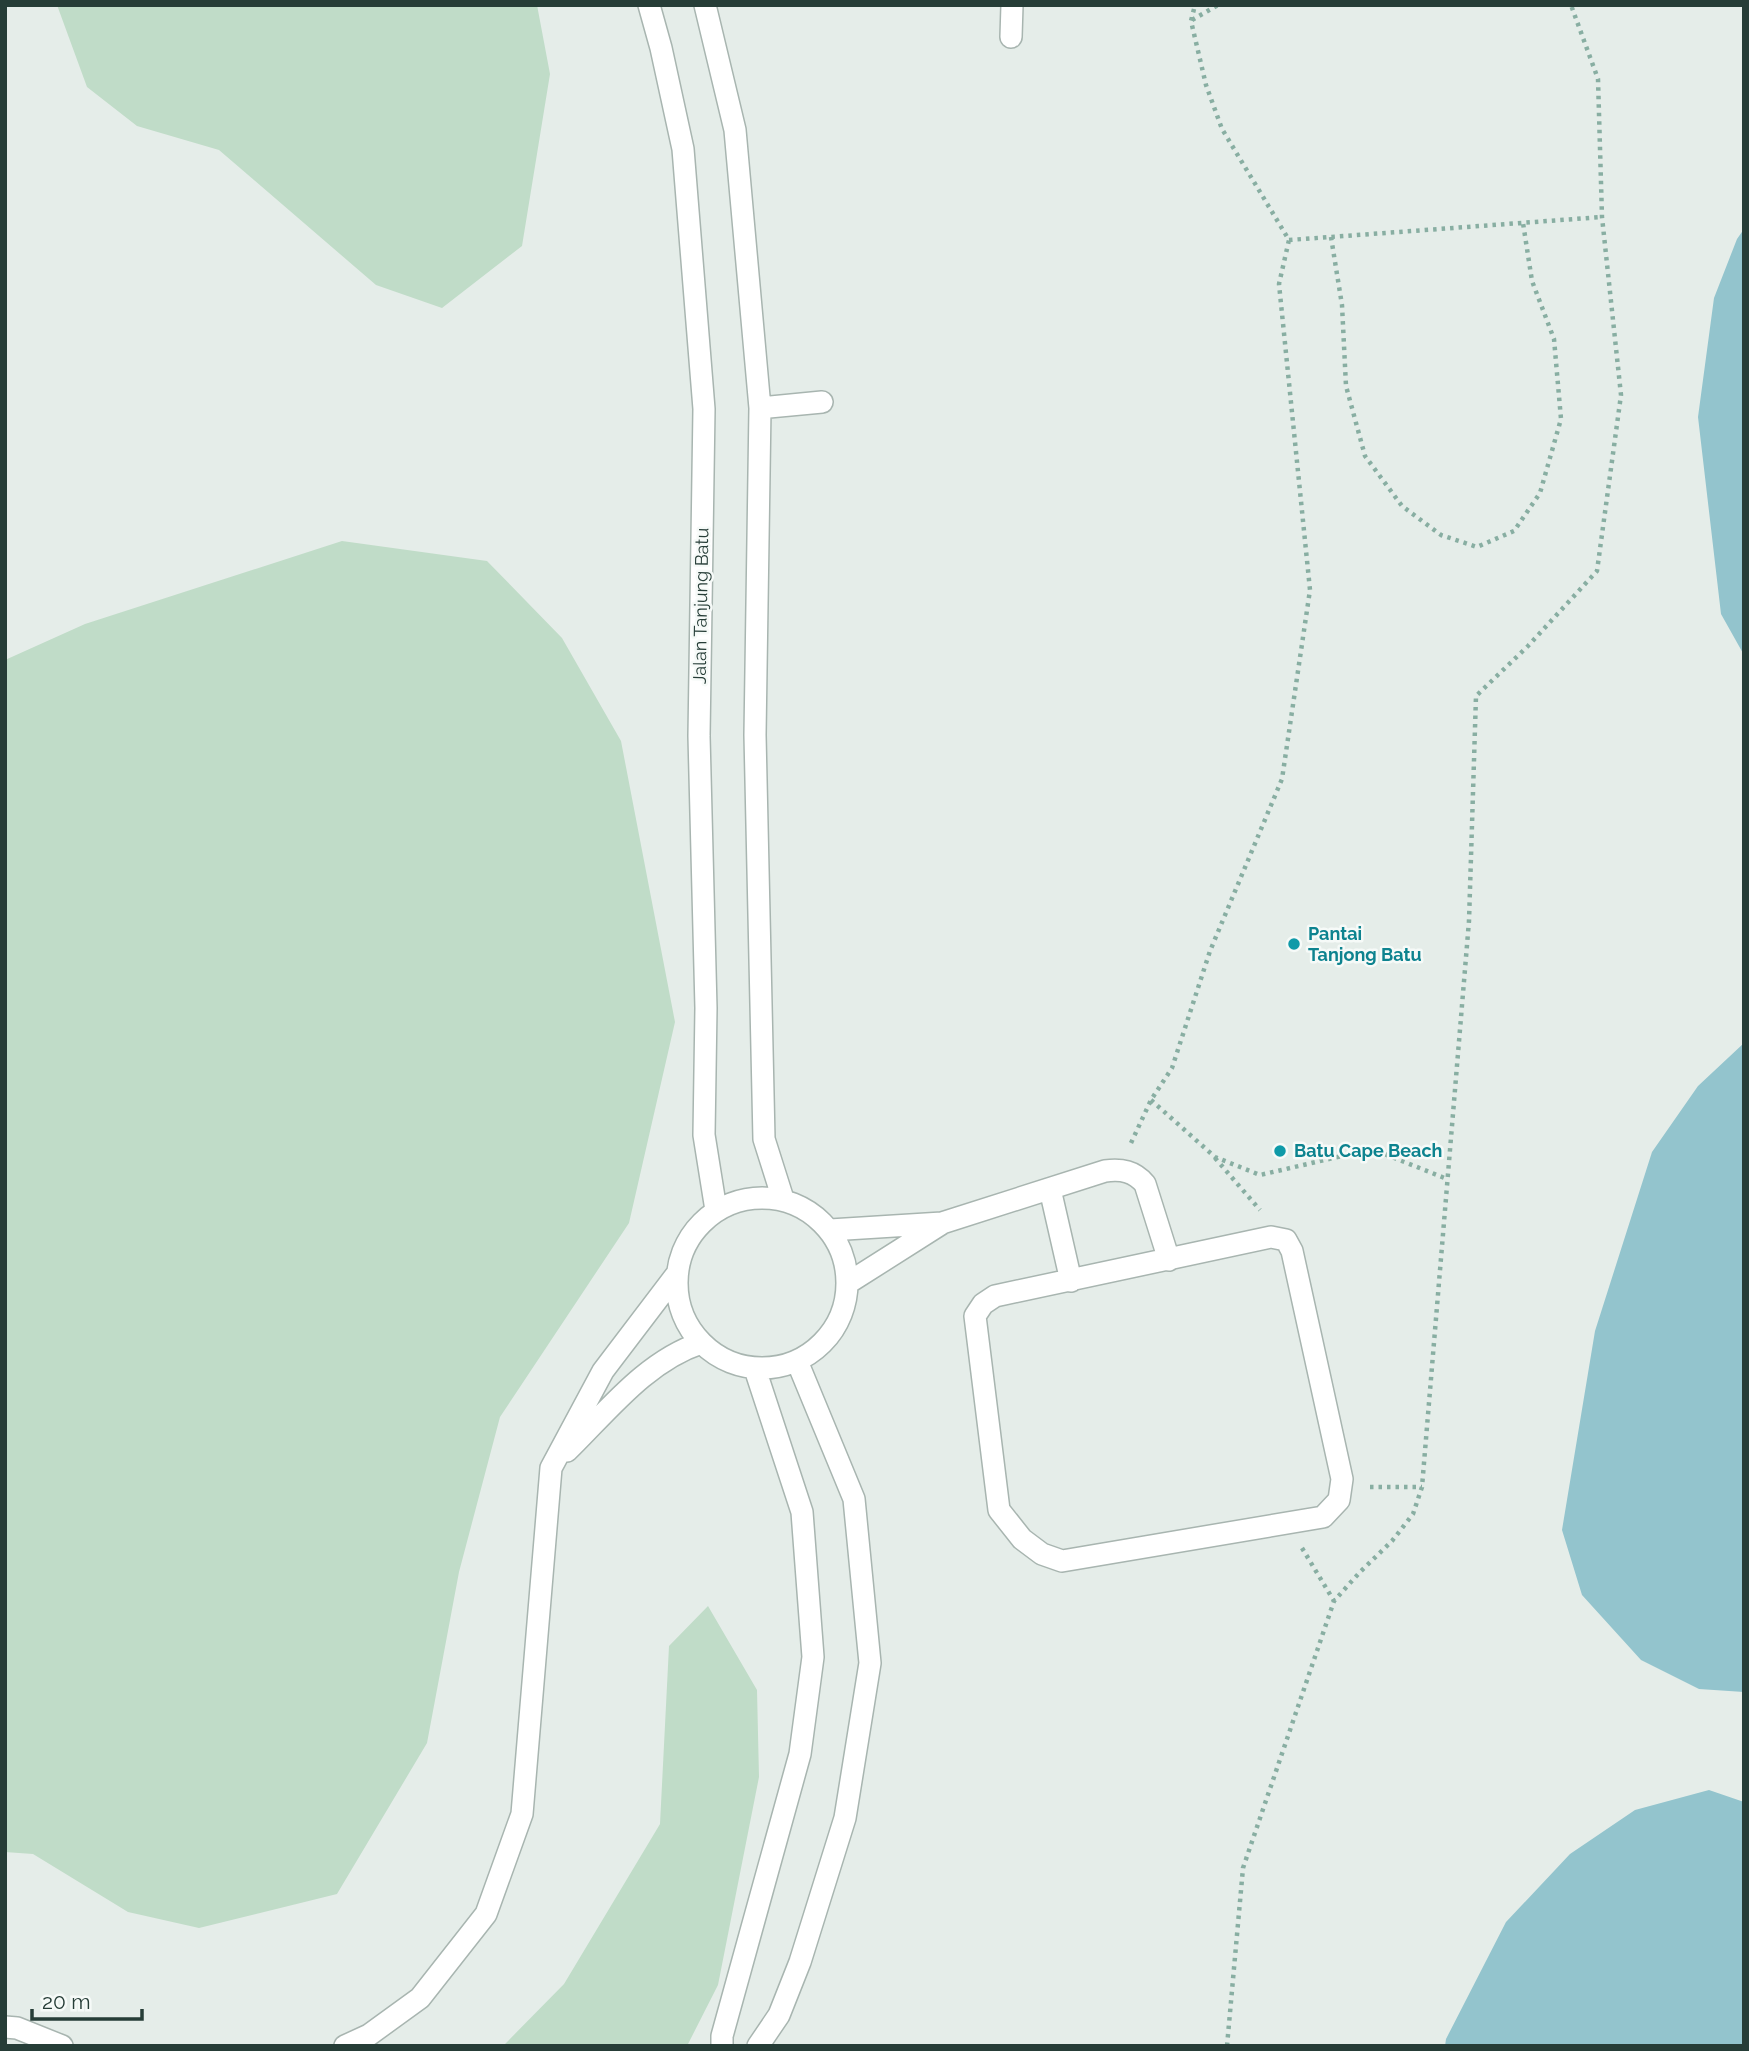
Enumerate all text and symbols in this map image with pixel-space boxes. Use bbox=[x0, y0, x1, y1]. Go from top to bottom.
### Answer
street label: Jalan Tanjung Batu bbox=[689, 528, 712, 684]
place label: Pantai Tanjong Batu bbox=[1308, 923, 1422, 965]
marker: Pantai Tanjong Batu bbox=[1286, 936, 1302, 952]
place label: Batu Cape Beach bbox=[1294, 1140, 1442, 1161]
marker: Batu Cape Beach bbox=[1272, 1143, 1288, 1159]
scale bar bbox=[32, 1978, 142, 2022]
text: 20 m bbox=[42, 1989, 90, 2014]

